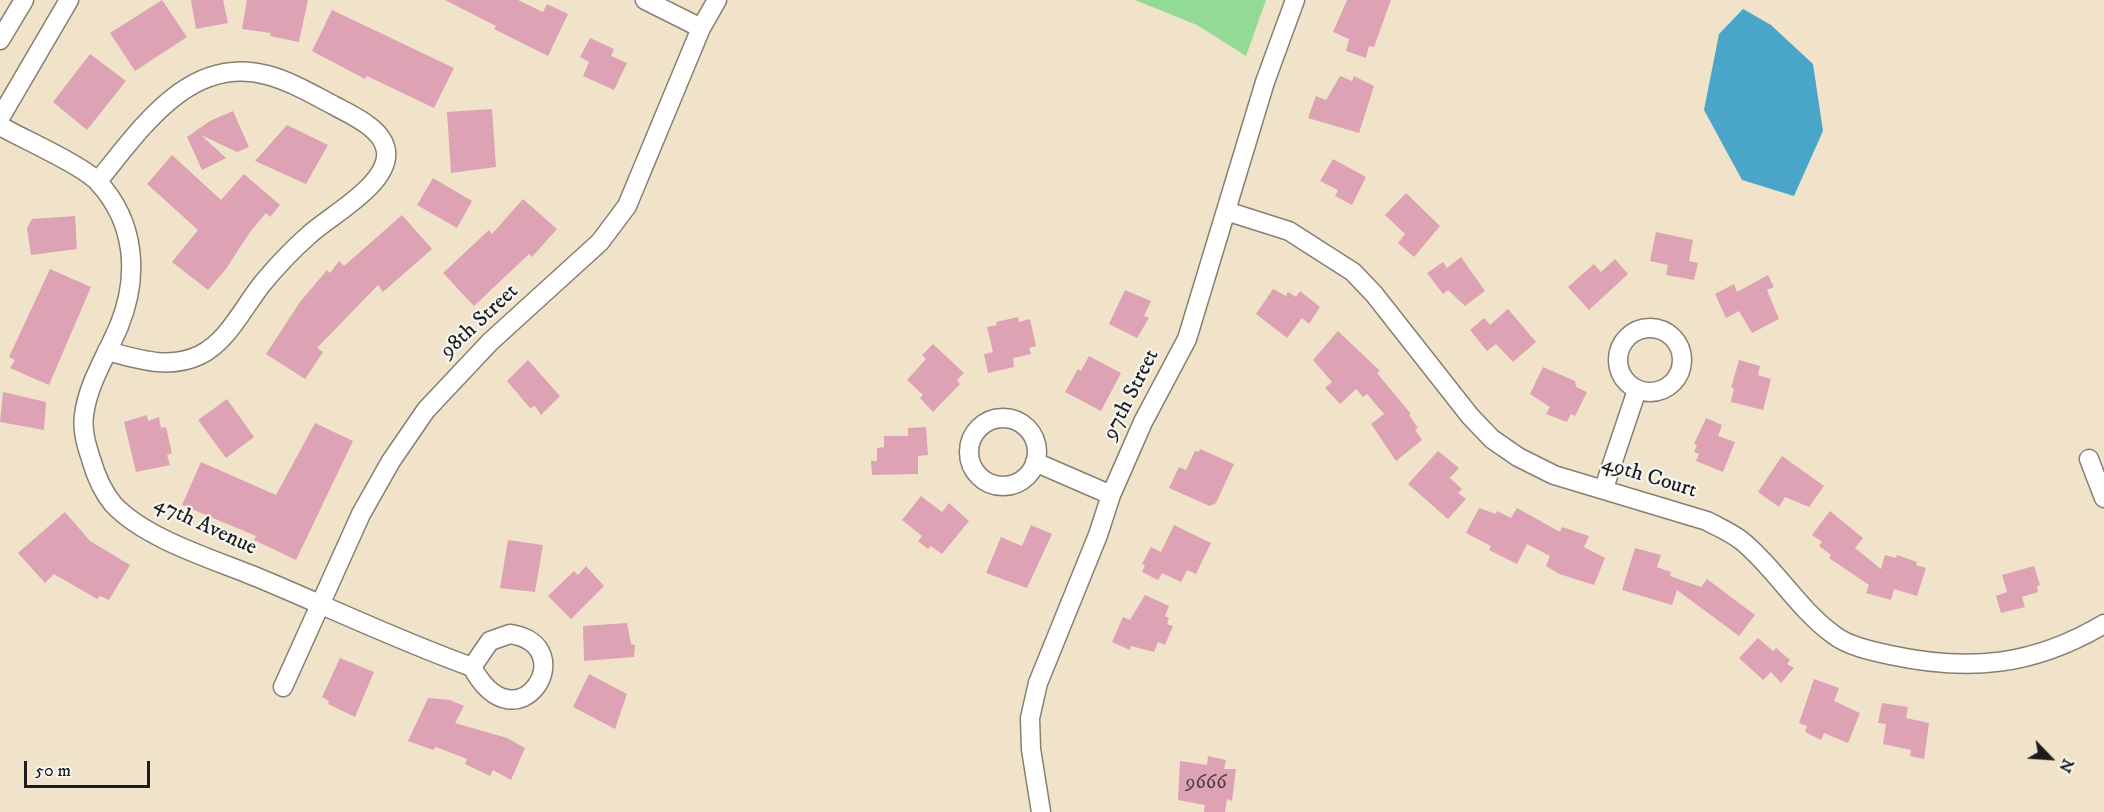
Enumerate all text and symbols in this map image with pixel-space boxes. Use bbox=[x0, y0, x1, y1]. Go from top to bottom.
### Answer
street label: 98th Street bbox=[435, 279, 525, 365]
street label: 97th Street bbox=[1098, 345, 1166, 445]
street label: 49th Court bbox=[1598, 451, 1700, 505]
street label: 47th Avenue bbox=[149, 492, 261, 562]
north arrow bbox=[2020, 728, 2080, 788]
scale bar bbox=[27, 749, 153, 787]
text: N bbox=[2054, 755, 2078, 776]
text: 50 m bbox=[35, 760, 71, 782]
house number: 9666 bbox=[1185, 772, 1227, 796]

